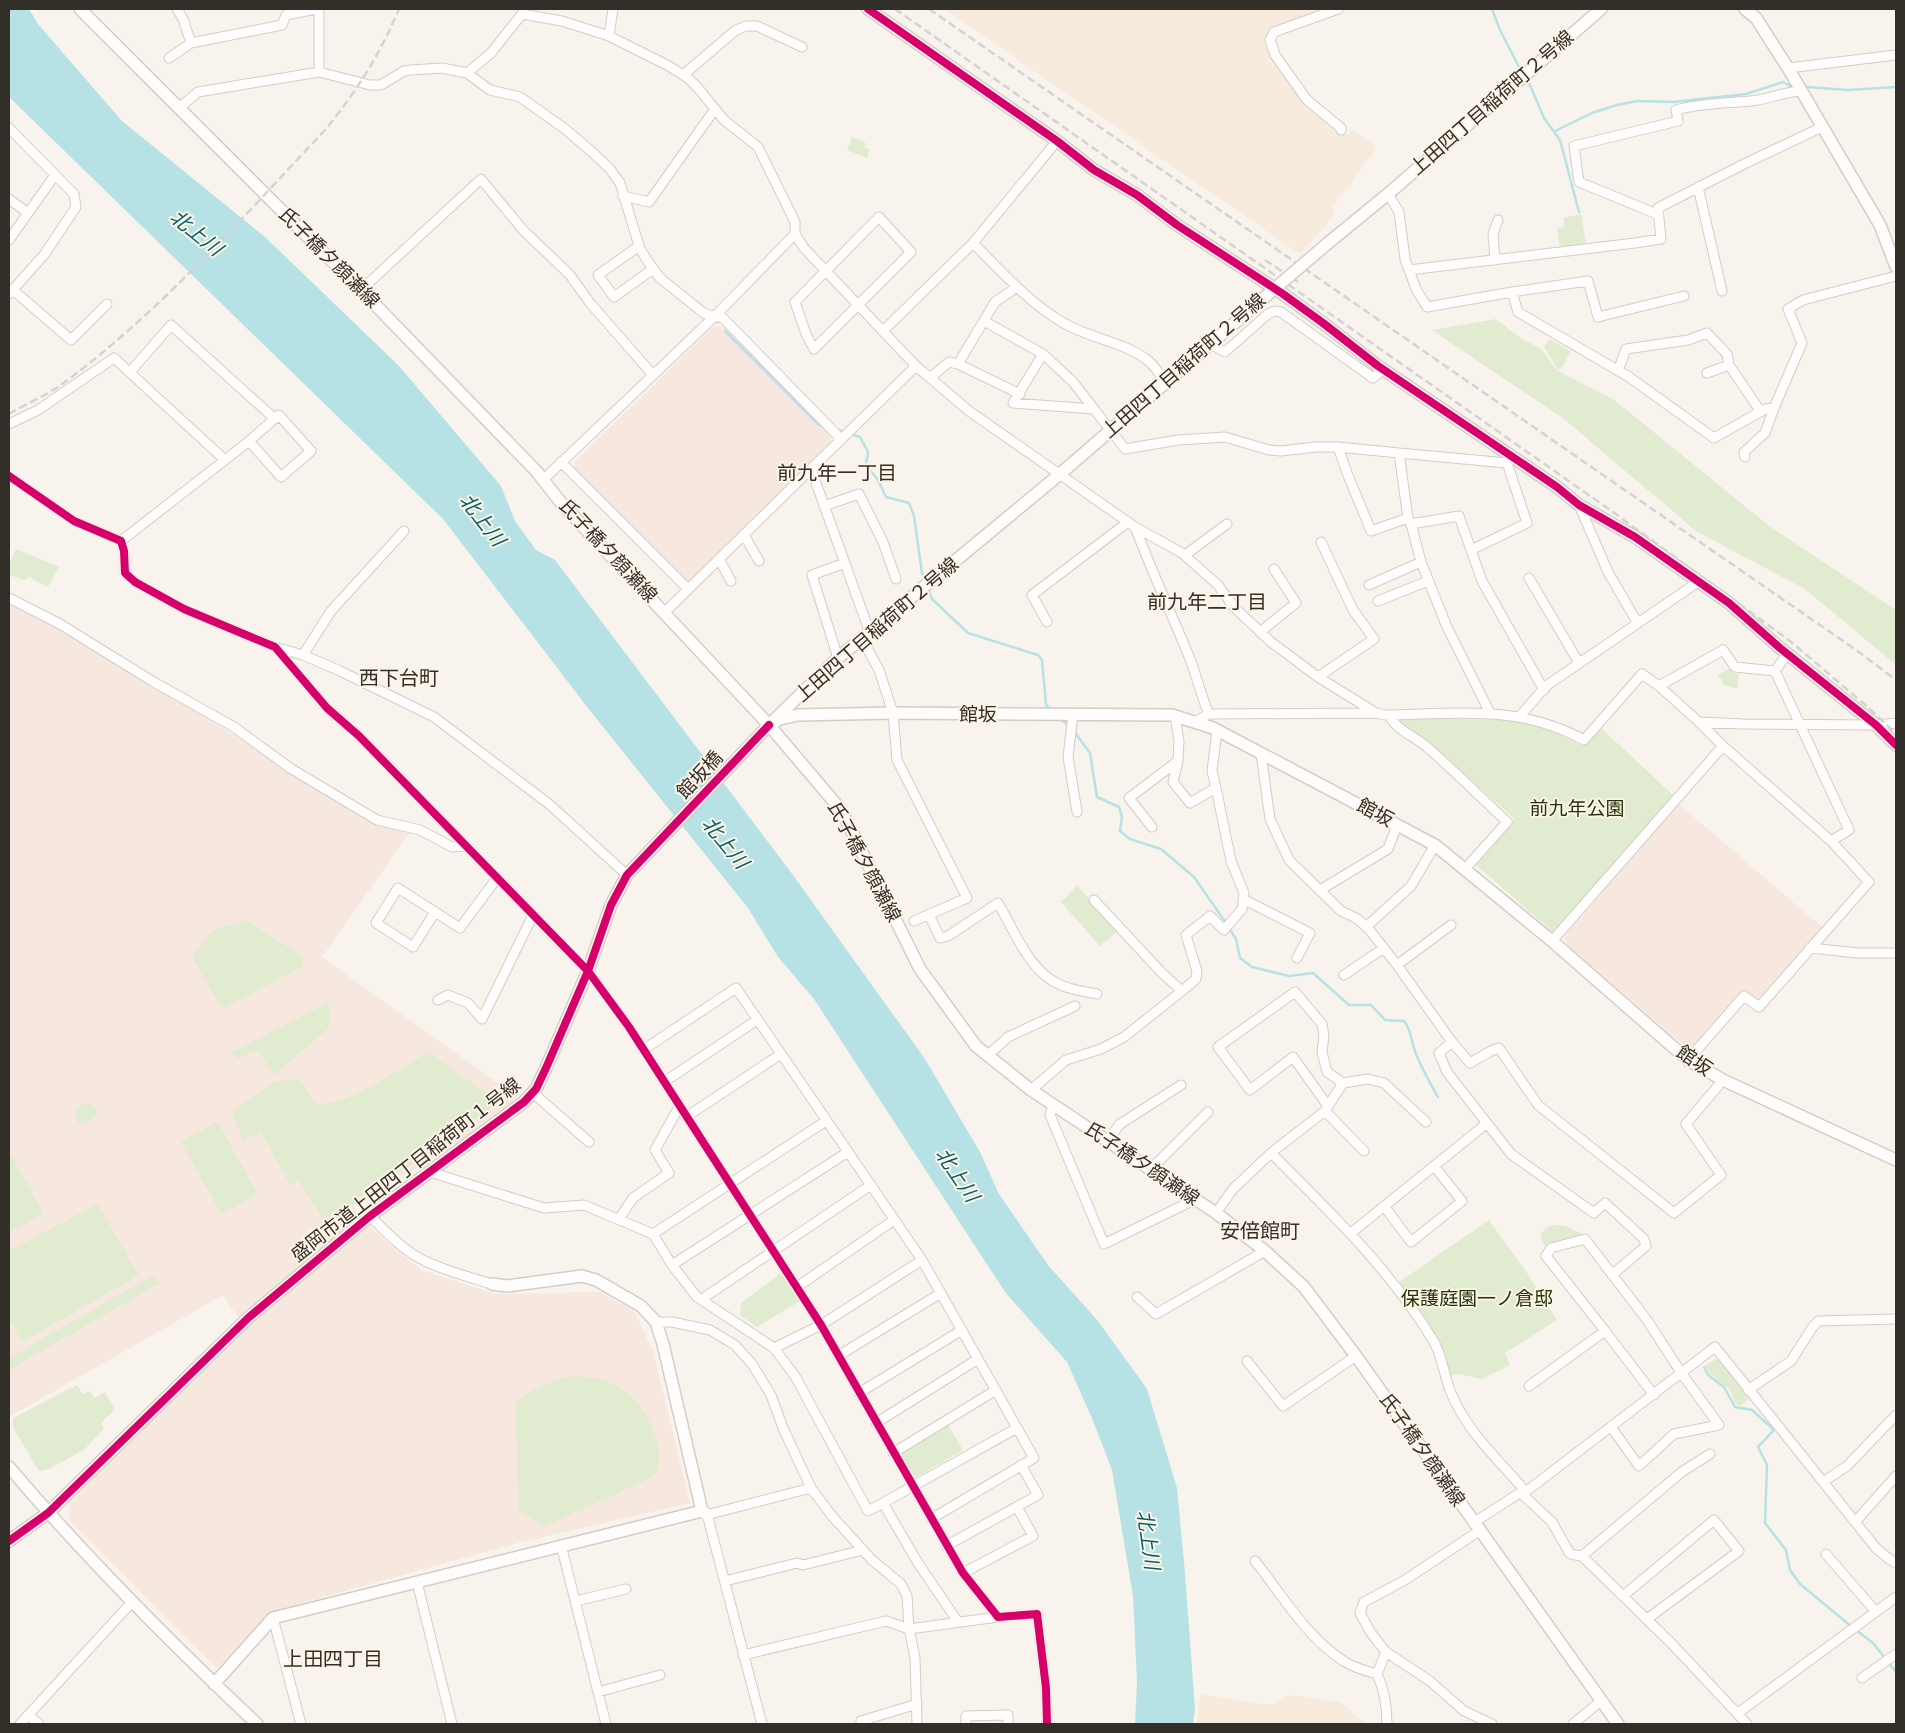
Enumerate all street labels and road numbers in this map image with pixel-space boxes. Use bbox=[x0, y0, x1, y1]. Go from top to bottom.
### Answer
street label: 上田四丁目稲荷町２号線 bbox=[1405, 25, 1579, 181]
street label: 氏子橋夕顔瀬線 bbox=[273, 202, 385, 314]
street label: 上田四丁目稲荷町２号線 bbox=[1097, 288, 1271, 444]
street label: 氏子橋夕顔瀬線 bbox=[554, 494, 662, 608]
street label: 上田四丁目稲荷町２号線 bbox=[790, 552, 964, 708]
street label: 館坂 bbox=[959, 703, 997, 727]
street label: 館坂橋 bbox=[672, 746, 728, 804]
street label: 館坂 bbox=[1353, 793, 1397, 833]
street label: 氏子橋夕顔瀬線 bbox=[822, 798, 906, 926]
street label: 館坂 bbox=[1672, 1040, 1716, 1082]
street label: 盛岡市道上田四丁目稲荷町１号線 bbox=[286, 1073, 526, 1267]
street label: 氏子橋夕顔瀬線 bbox=[1080, 1117, 1204, 1211]
street label: 氏子橋夕顔瀬線 bbox=[1374, 1389, 1470, 1511]

